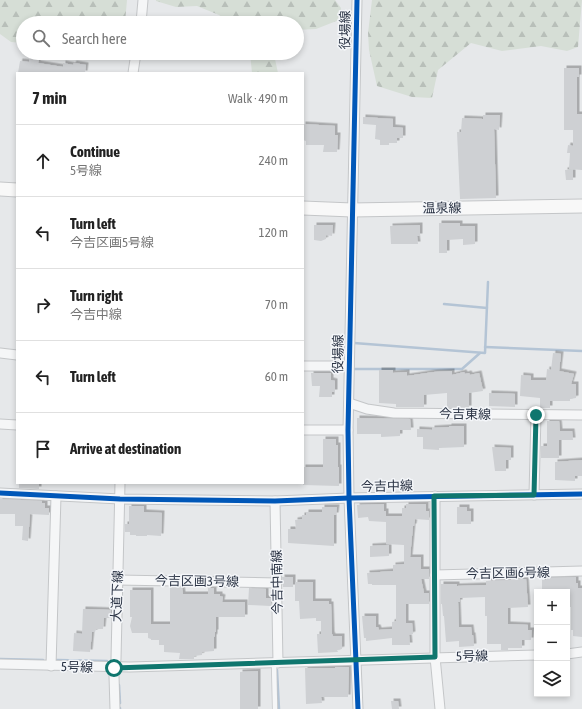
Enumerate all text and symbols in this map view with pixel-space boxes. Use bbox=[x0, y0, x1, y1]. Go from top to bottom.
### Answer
street label: 役場線 bbox=[337, 10, 353, 50]
search box bbox=[16, 16, 304, 60]
icon: search bbox=[30, 27, 52, 49]
text: Search here bbox=[62, 30, 127, 47]
text: 7 min bbox=[32, 88, 67, 108]
text: Walk · 490 m bbox=[228, 91, 288, 106]
text: Continue bbox=[70, 143, 120, 160]
icon: ahead bbox=[32, 150, 54, 172]
text: 240 m bbox=[259, 153, 288, 168]
text: 5号線 bbox=[70, 163, 102, 178]
street label: 温泉線 bbox=[422, 200, 462, 216]
text: Turn left bbox=[70, 215, 116, 232]
icon: left bbox=[32, 222, 54, 244]
text: 120 m bbox=[259, 225, 288, 240]
text: 今吉区画5号線 bbox=[70, 235, 154, 250]
text: Turn right bbox=[70, 287, 123, 304]
icon: right bbox=[32, 294, 54, 316]
text: 70 m bbox=[265, 297, 288, 312]
text: 今吉中線 bbox=[70, 307, 122, 322]
street label: 役場線 bbox=[330, 334, 346, 374]
icon: left bbox=[32, 366, 54, 388]
text: Turn left bbox=[70, 368, 116, 385]
text: 60 m bbox=[265, 369, 288, 384]
street label: 今吉東線 bbox=[439, 406, 491, 422]
route end bbox=[527, 406, 545, 424]
icon: arrive bbox=[32, 438, 54, 460]
text: Arrive at destination bbox=[70, 440, 181, 457]
street label: 今吉中線 bbox=[361, 478, 413, 494]
street label: 今吉中南線 bbox=[269, 549, 285, 615]
street label: 今吉区画6号線 bbox=[466, 565, 550, 581]
street label: 大道下線 bbox=[109, 570, 125, 622]
street label: 今吉区画3号線 bbox=[155, 573, 239, 589]
map controls bbox=[534, 589, 570, 697]
button: + bbox=[534, 589, 570, 625]
button: − bbox=[534, 625, 570, 661]
street label: 5号線 bbox=[456, 648, 488, 664]
street label: 5号線 bbox=[61, 659, 93, 675]
route start bbox=[105, 659, 123, 677]
button: layers bbox=[534, 661, 570, 697]

